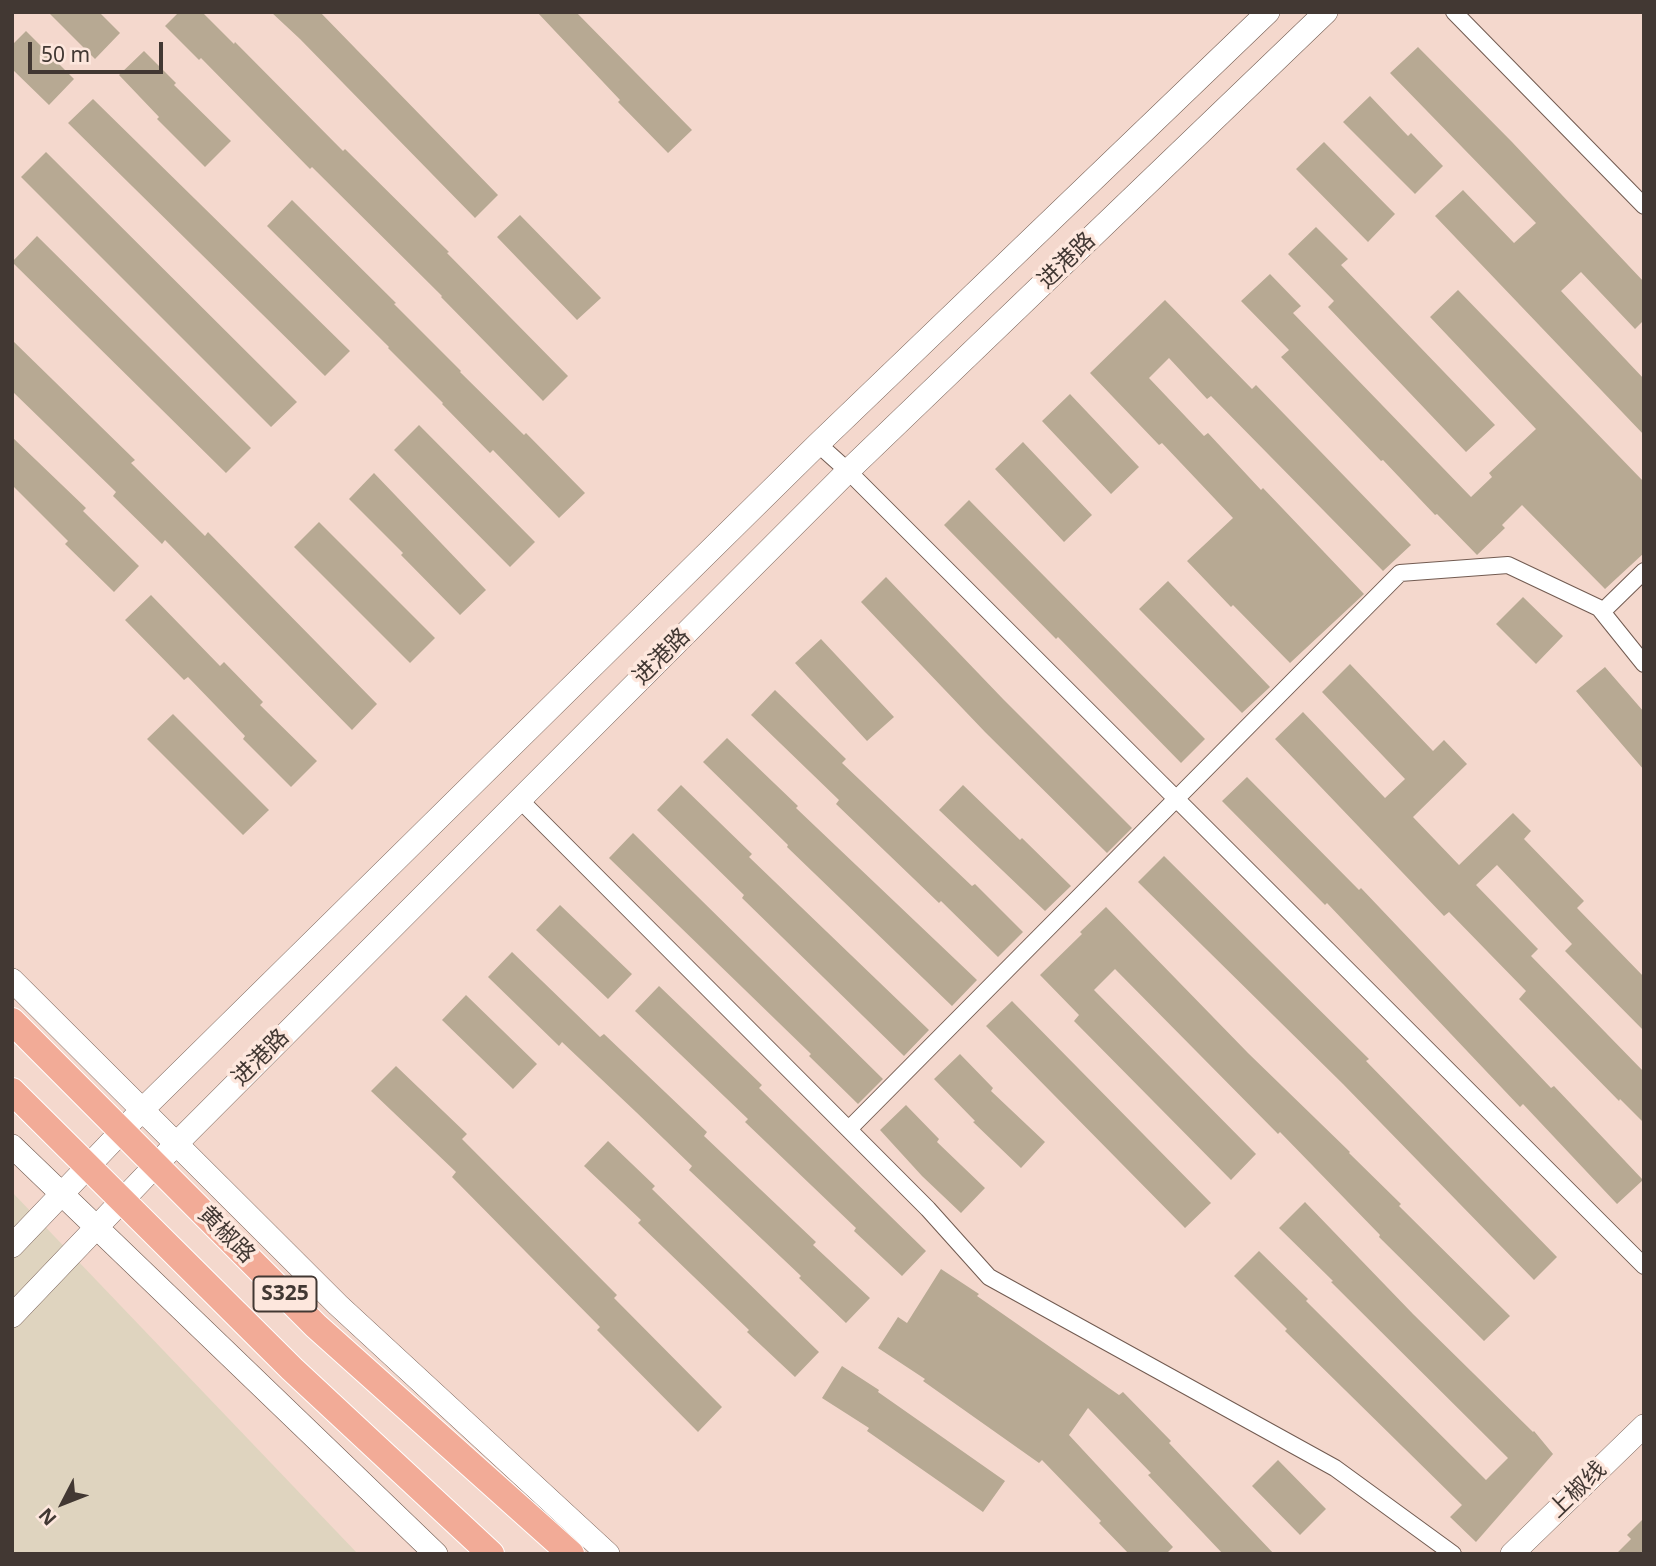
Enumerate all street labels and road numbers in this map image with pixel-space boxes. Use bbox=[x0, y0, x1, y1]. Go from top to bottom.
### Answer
street label: 进港路 bbox=[1033, 227, 1101, 295]
street label: 进港路 bbox=[628, 623, 696, 691]
street label: 进港路 bbox=[227, 1024, 295, 1092]
street label: 黄椒路 bbox=[192, 1201, 260, 1269]
road number: S325 bbox=[254, 1276, 316, 1312]
street label: 上椒线 bbox=[1544, 1456, 1612, 1524]

